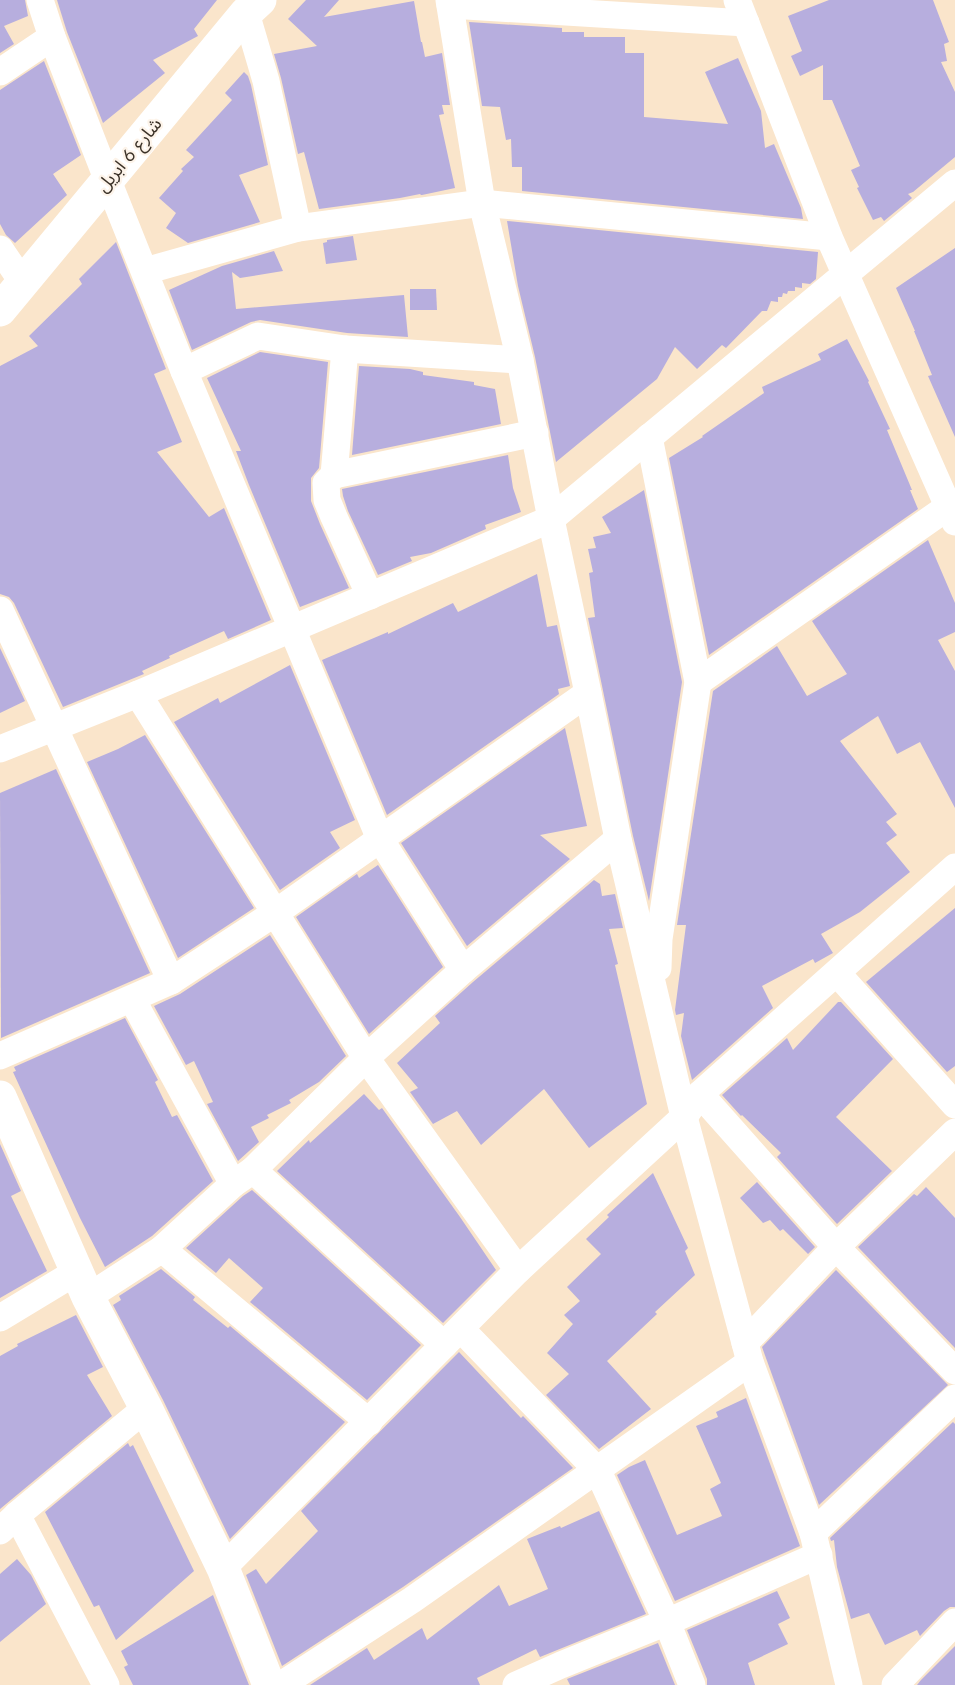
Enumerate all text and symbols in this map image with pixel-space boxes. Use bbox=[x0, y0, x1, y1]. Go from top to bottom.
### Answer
street label: شارع 6 ابريل bbox=[90, 112, 169, 199]

